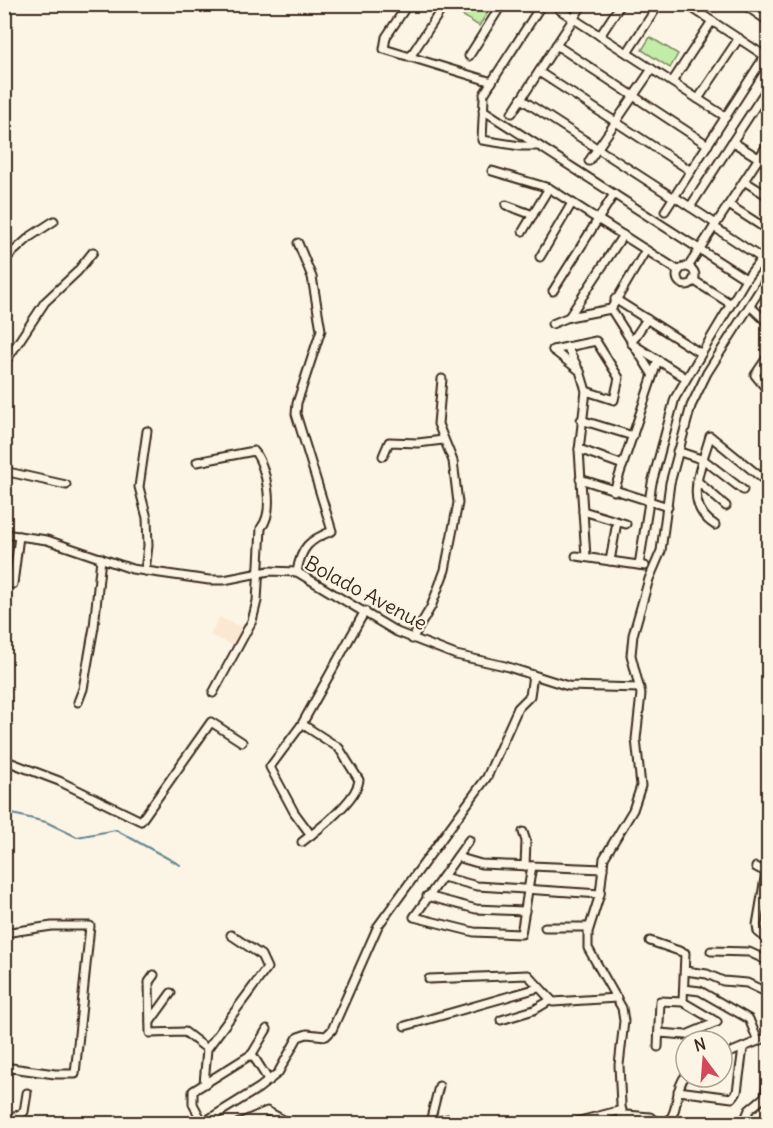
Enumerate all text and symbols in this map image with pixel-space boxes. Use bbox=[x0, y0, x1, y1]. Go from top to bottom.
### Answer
street label: Bolado Avenue bbox=[301, 550, 432, 635]
north arrow bbox=[674, 1029, 734, 1089]
text: N bbox=[692, 1033, 708, 1056]

